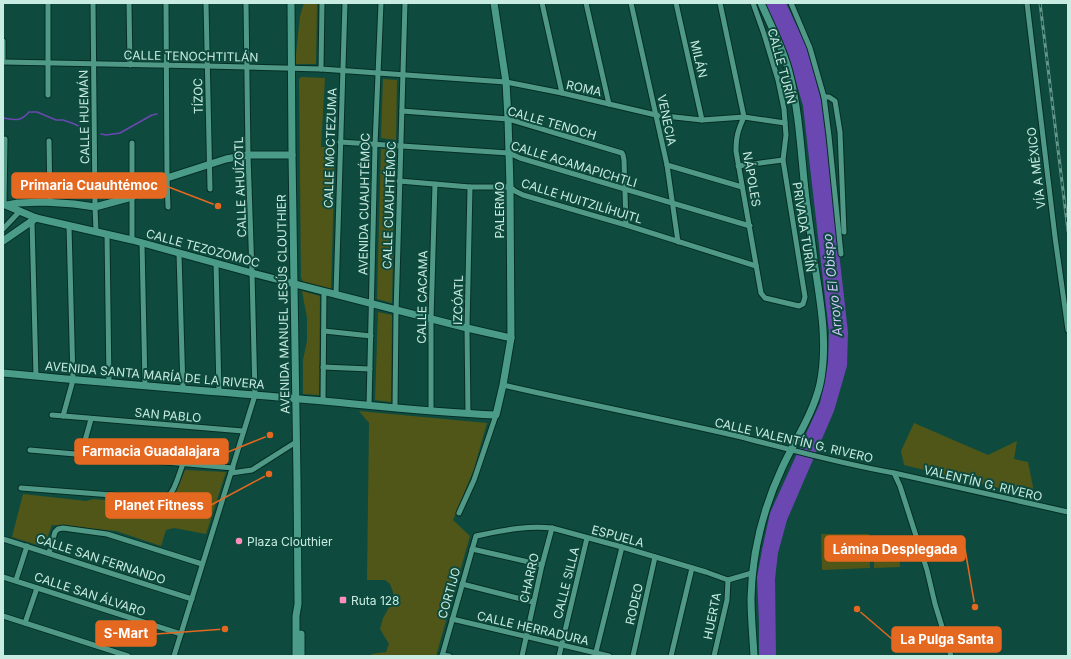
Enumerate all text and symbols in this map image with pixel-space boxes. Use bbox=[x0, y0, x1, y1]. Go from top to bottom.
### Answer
street label: CALLE TURÍN bbox=[765, 27, 799, 105]
street label: MILÁN bbox=[687, 39, 711, 79]
street label: CALLE TENOCHTITLÁN bbox=[124, 47, 258, 65]
street label: CALLE HUEMÁN bbox=[76, 70, 92, 164]
street label: ROMA bbox=[565, 77, 603, 99]
street label: TÍZOC bbox=[190, 78, 206, 114]
street label: CALLE MOCTEZUMA bbox=[320, 88, 340, 208]
street label: VENECIA bbox=[654, 93, 680, 147]
street label: CALLE TENOCH bbox=[506, 103, 598, 143]
street label: VÍA A MÉXICO bbox=[1024, 126, 1048, 210]
street label: AVENIDA CUAUHTÉMOC bbox=[355, 133, 373, 275]
street label: CALLE AHUÍZOTL bbox=[231, 136, 249, 238]
street label: CALLE ACAMAPICHTLI bbox=[509, 138, 639, 190]
street label: CALLE CUAUHTÉMOC bbox=[379, 141, 399, 269]
street label: NÁPOLES bbox=[740, 150, 764, 208]
callout: Primaria Cuauhtémoc bbox=[12, 173, 166, 198]
street label: CALLE HUITZILÍHUITL bbox=[519, 175, 645, 227]
text: Primaria Cuauhtémoc bbox=[20, 177, 158, 193]
street label: PRIVADA TURÍN bbox=[789, 181, 819, 273]
street label: PALERMO bbox=[492, 182, 507, 238]
street label: AVENIDA MANUEL JESÚS CLOUTHIER bbox=[274, 194, 292, 414]
street label: CALLE TEZOZOMOC bbox=[144, 226, 262, 270]
water label: Arroyo El Obispo bbox=[819, 233, 845, 338]
street label: CALLE CACAMA bbox=[414, 250, 430, 344]
street label: IZCÓATL bbox=[450, 275, 466, 325]
street label: AVENIDA SANTA MARÍA DE LA RIVERA bbox=[45, 358, 265, 392]
street label: SAN PABLO bbox=[134, 405, 202, 425]
street label: CALLE VALENTÍN G. RIVERO bbox=[713, 414, 875, 466]
callout: Farmacia Guadalajara bbox=[75, 439, 228, 464]
text: Farmacia Guadalajara bbox=[82, 443, 220, 459]
street label: VALENTÍN G. RIVERO bbox=[922, 462, 1044, 504]
callout: Planet Fitness bbox=[106, 493, 211, 518]
text: Planet Fitness bbox=[114, 497, 204, 513]
street label: ESPUELA bbox=[590, 522, 646, 550]
street label: CALLE SAN FERNANDO bbox=[34, 531, 168, 587]
place label: Plaza Clouthier bbox=[247, 534, 333, 549]
marker: Plaza Clouthier bbox=[234, 536, 244, 546]
callout: Lámina Desplegada bbox=[825, 536, 965, 561]
text: Lámina Desplegada bbox=[833, 541, 957, 557]
street label: CALLE SILLA bbox=[550, 545, 582, 621]
street label: CHARRO bbox=[516, 552, 542, 604]
street label: CORTIJO bbox=[435, 566, 463, 620]
street label: CALLE SAN ÁLVARO bbox=[32, 569, 148, 619]
street label: RODEO bbox=[622, 582, 646, 626]
street label: HUERTA bbox=[700, 591, 724, 641]
place label: Ruta 128 bbox=[351, 593, 400, 608]
marker: Ruta 128 bbox=[338, 595, 348, 605]
street label: CALLE HERRADURA bbox=[476, 608, 590, 648]
callout: S-Mart bbox=[96, 621, 156, 646]
text: S-Mart bbox=[104, 625, 149, 641]
callout: La Pulga Santa bbox=[892, 627, 1001, 652]
text: La Pulga Santa bbox=[900, 631, 994, 647]

